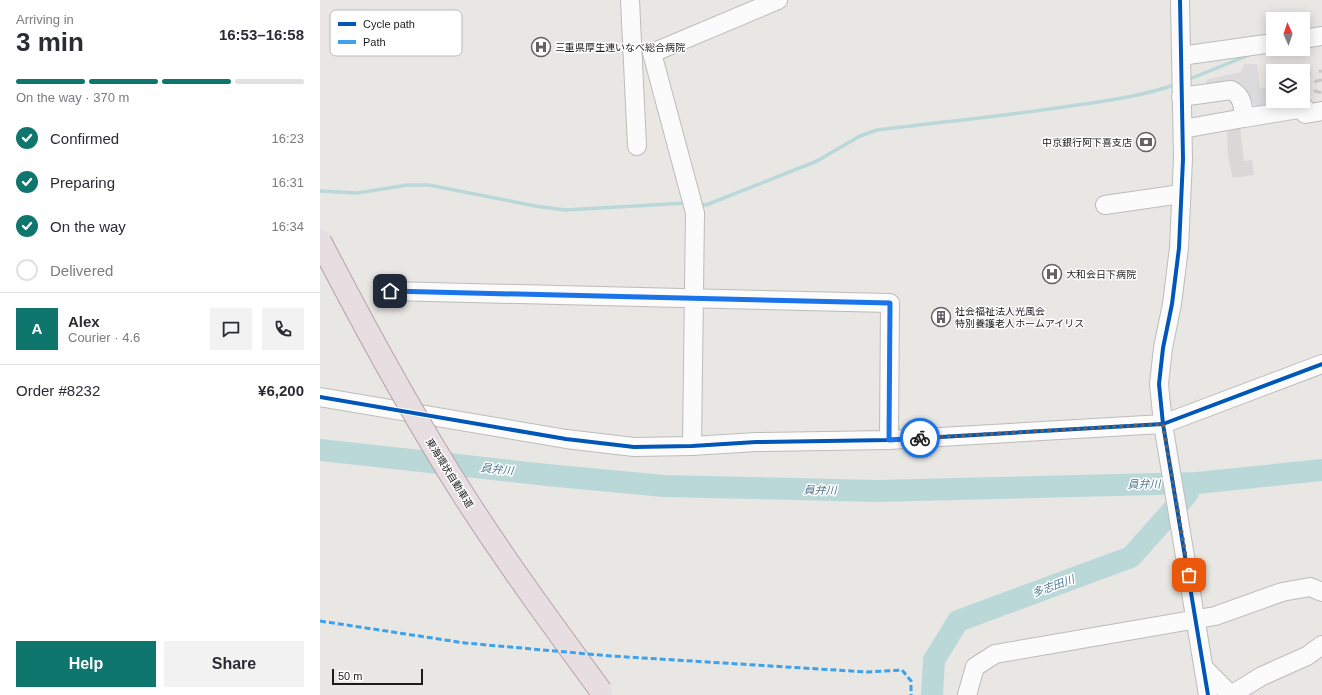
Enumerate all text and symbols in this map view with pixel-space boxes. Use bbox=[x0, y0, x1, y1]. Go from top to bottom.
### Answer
legend bbox=[330, 10, 462, 56]
text: Arriving in bbox=[16, 12, 74, 27]
north arrow bbox=[1266, 12, 1310, 56]
map controls bbox=[1266, 12, 1310, 108]
text: Cycle path bbox=[363, 18, 415, 30]
text: 16:53–16:58 bbox=[219, 26, 304, 43]
text: 3 min bbox=[16, 27, 84, 57]
text: Path bbox=[363, 36, 386, 48]
hospital icon: 三重県厚生連いなべ総合病院 bbox=[530, 36, 552, 58]
place label: 三重県厚生連いなべ総合病院 bbox=[555, 42, 685, 53]
button: layers bbox=[1266, 64, 1310, 108]
text: On the way · 370 m bbox=[16, 90, 129, 105]
icon: check bbox=[16, 127, 38, 149]
text: Confirmed bbox=[50, 130, 119, 147]
text: 16:23 bbox=[271, 131, 304, 146]
bank icon: 中京銀行阿下喜支店 bbox=[1135, 131, 1157, 153]
place label: 中京銀行阿下喜支店 bbox=[1042, 137, 1132, 148]
icon: check bbox=[16, 171, 38, 193]
text: Preparing bbox=[50, 174, 115, 191]
text: 16:31 bbox=[271, 175, 304, 190]
icon: check bbox=[16, 215, 38, 237]
text: On the way bbox=[50, 218, 126, 235]
text: 16:34 bbox=[271, 219, 304, 234]
text: Delivered bbox=[50, 262, 113, 279]
hospital icon: 大和会日下病院 bbox=[1041, 263, 1063, 285]
place label: 大和会日下病院 bbox=[1066, 269, 1136, 280]
pin bbox=[373, 274, 407, 308]
icon: home bbox=[379, 280, 401, 302]
building icon: 社会福祉法人光風会 特別養護老人ホームアイリス bbox=[930, 306, 952, 328]
place label: 社会福祉法人光風会 特別養護老人ホームアイリス bbox=[955, 306, 1084, 329]
button: chat bbox=[210, 308, 252, 350]
button: phone bbox=[262, 308, 304, 350]
text: Alex bbox=[68, 313, 100, 330]
text: A bbox=[32, 320, 42, 337]
text: Courier · 4.6 bbox=[68, 330, 140, 345]
text: Order #8232 bbox=[16, 382, 100, 399]
text: ¥6,200 bbox=[258, 382, 304, 399]
courier bbox=[900, 418, 940, 458]
icon: bike bbox=[909, 427, 931, 449]
street label: 東海環状自動車道 bbox=[424, 436, 475, 510]
water label: 員弁川 bbox=[480, 461, 515, 477]
water label: 員弁川 bbox=[1127, 478, 1162, 490]
water label: 員弁川 bbox=[803, 484, 838, 496]
pin bbox=[1172, 558, 1206, 592]
icon: bag bbox=[1178, 564, 1200, 586]
water label: 多志田川 bbox=[1030, 572, 1077, 599]
button: Help bbox=[16, 641, 156, 687]
button: Share bbox=[164, 641, 304, 687]
scale bar bbox=[332, 667, 423, 686]
text: 50 m bbox=[338, 670, 362, 682]

